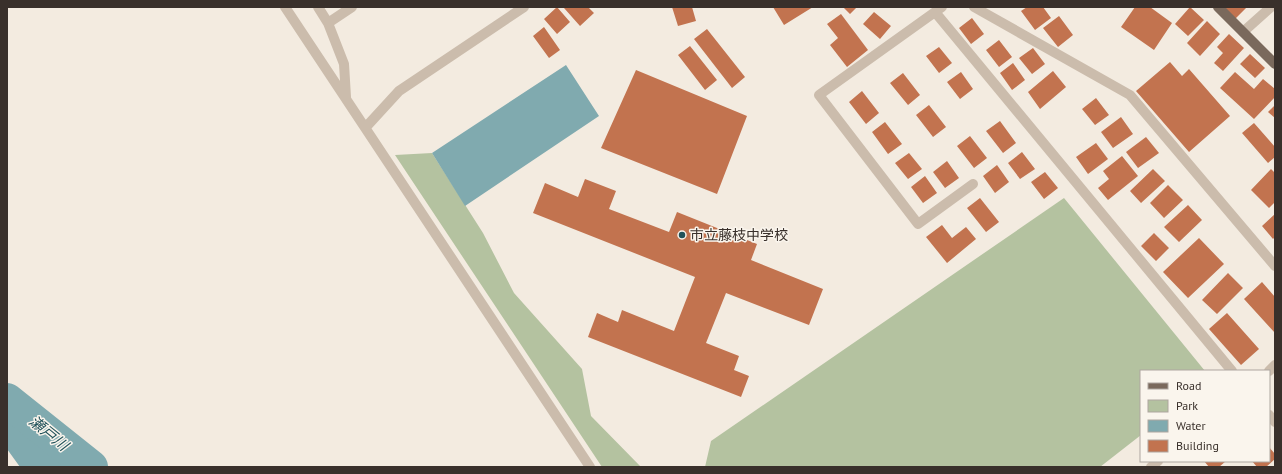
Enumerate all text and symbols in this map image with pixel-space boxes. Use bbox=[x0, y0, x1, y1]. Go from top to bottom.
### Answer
place label: 市立藤枝中学校 bbox=[690, 226, 788, 244]
marker: 市立藤枝中学校 bbox=[677, 230, 687, 240]
legend bbox=[1140, 370, 1270, 462]
text: Road bbox=[1176, 378, 1201, 393]
text: Park bbox=[1176, 398, 1198, 413]
water label: 瀬戸川 bbox=[26, 411, 74, 456]
text: Water bbox=[1176, 418, 1206, 433]
text: Building bbox=[1176, 438, 1219, 453]

